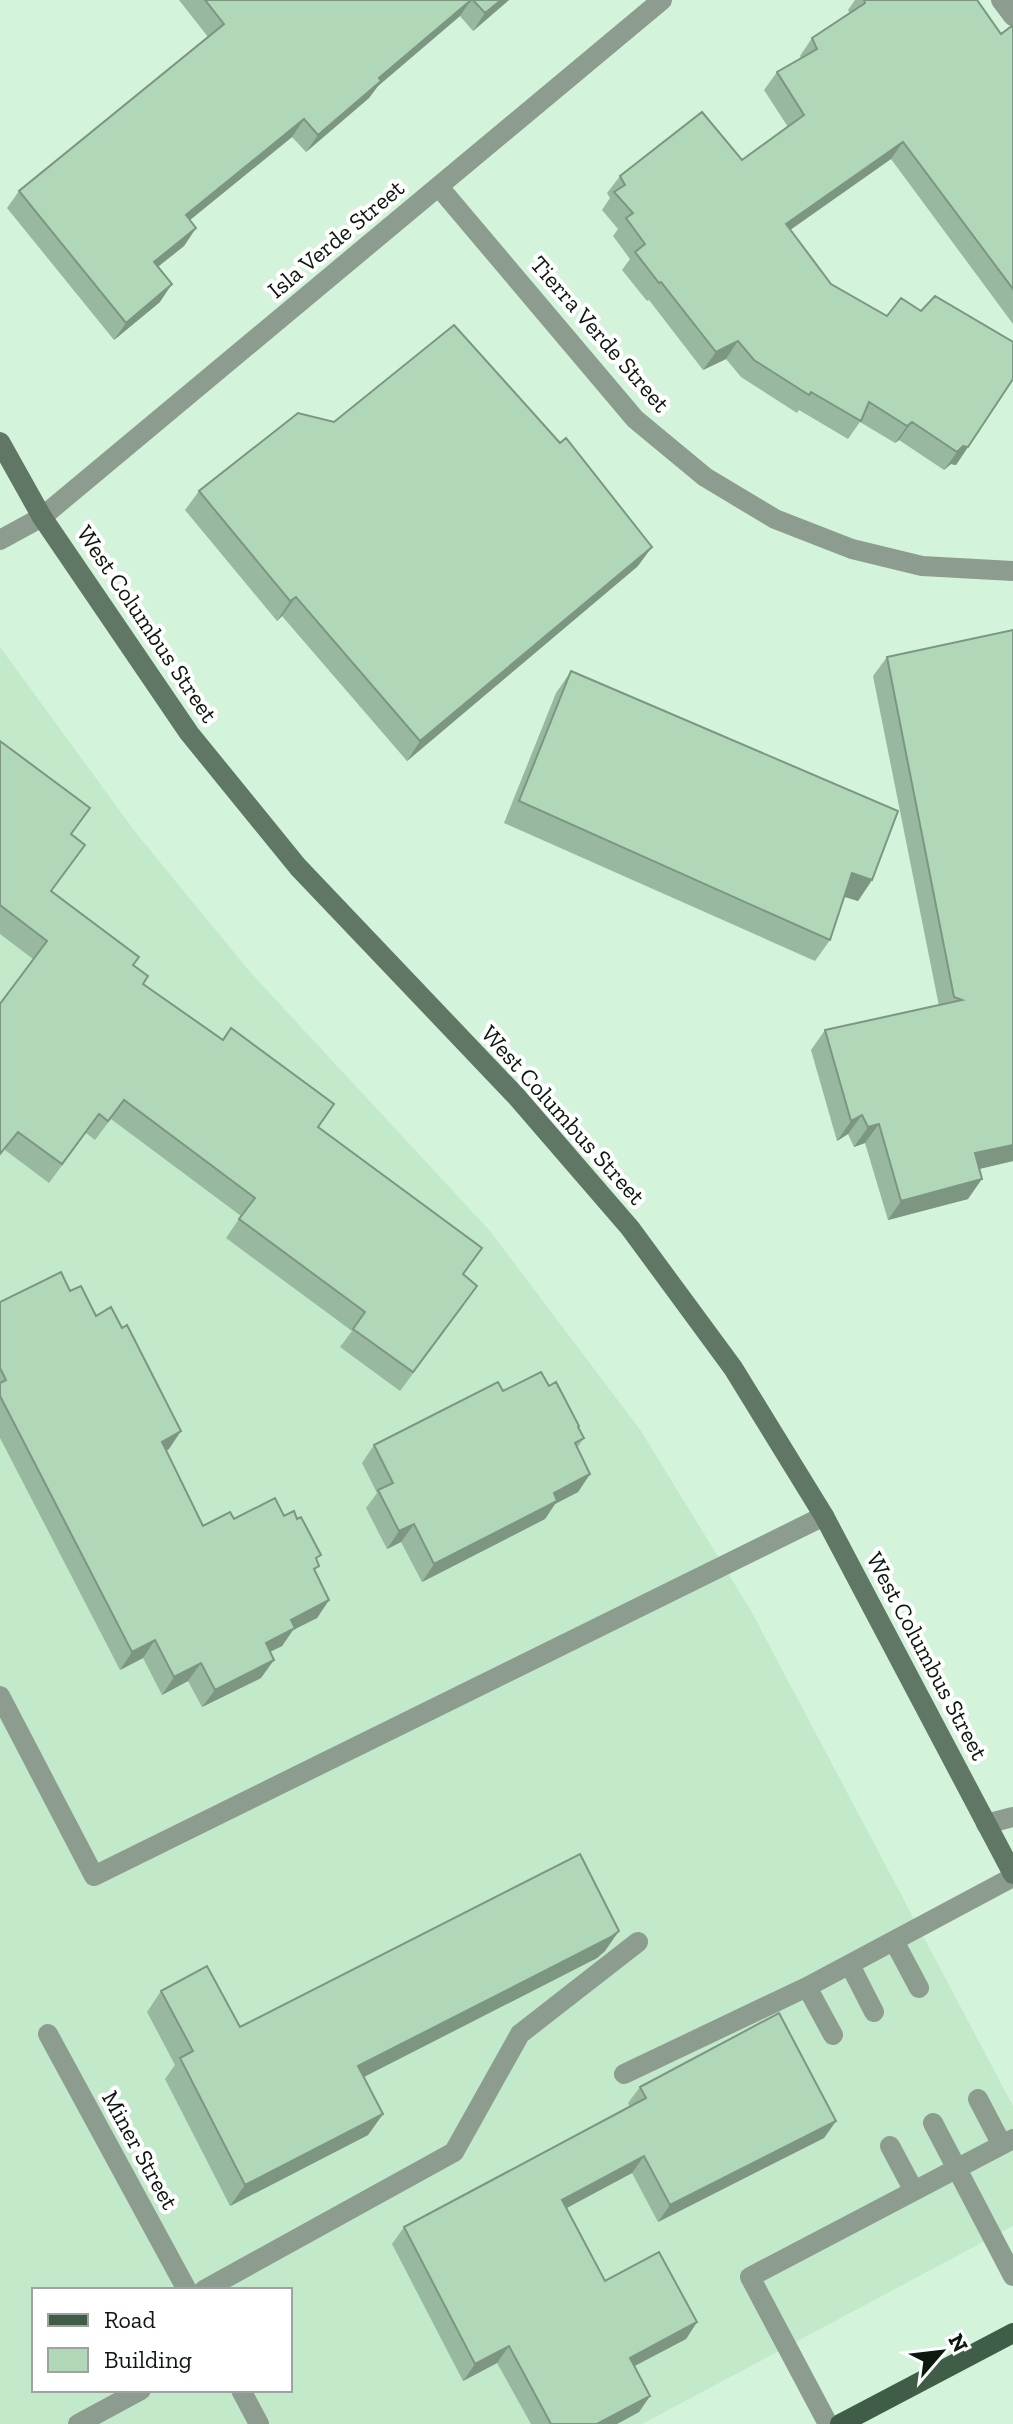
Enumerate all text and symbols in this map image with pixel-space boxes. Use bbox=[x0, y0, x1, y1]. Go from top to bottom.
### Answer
street label: Isla Verde Street bbox=[262, 173, 410, 304]
street label: Tierra Verde Street bbox=[525, 250, 676, 418]
street label: West Columbus Street bbox=[71, 520, 224, 728]
street label: West Columbus Street bbox=[475, 1019, 652, 1210]
street label: West Columbus Street bbox=[860, 1547, 995, 1765]
street label: Miner Street bbox=[96, 2085, 185, 2214]
legend bbox=[32, 2288, 292, 2392]
text: Road bbox=[104, 2305, 156, 2334]
north arrow bbox=[901, 2312, 981, 2392]
text: N bbox=[942, 2329, 974, 2357]
text: Building bbox=[104, 2345, 192, 2374]

